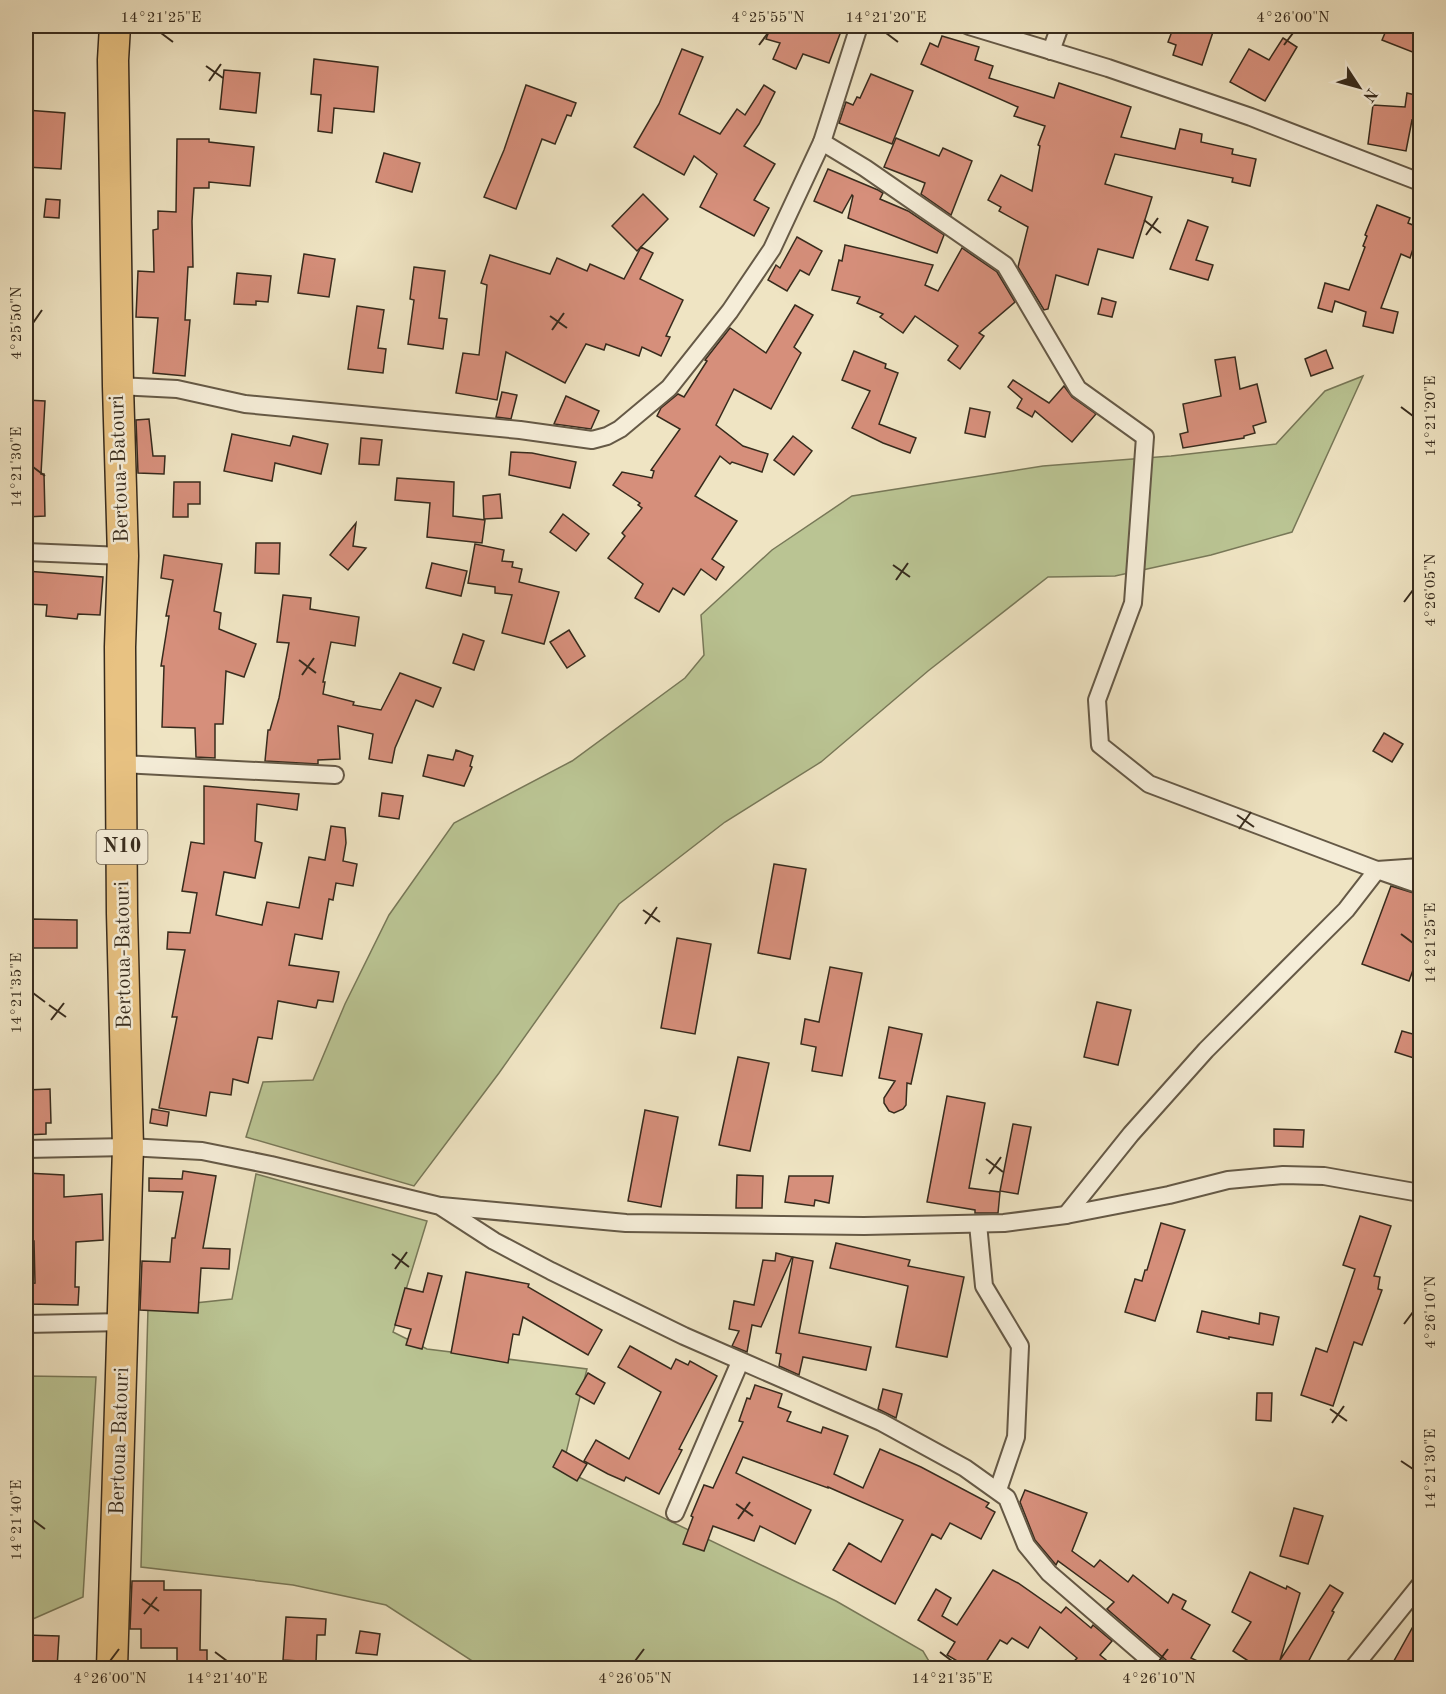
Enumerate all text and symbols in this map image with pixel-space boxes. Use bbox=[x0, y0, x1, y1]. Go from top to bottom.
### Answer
text: 14°21'25"E bbox=[121, 11, 201, 26]
text: 4°25'55"N bbox=[731, 11, 805, 26]
text: 14°21'20"E bbox=[846, 11, 926, 26]
text: 4°26'00"N bbox=[1256, 11, 1330, 26]
north arrow bbox=[1329, 57, 1389, 117]
text: N bbox=[1359, 85, 1380, 105]
text: 4°25'50"N bbox=[10, 286, 25, 360]
text: 14°21'20"E bbox=[1424, 376, 1439, 456]
street label: Bertoua-Batouri bbox=[107, 395, 133, 543]
text: 14°21'30"E bbox=[10, 427, 25, 507]
text: 4°26'05"N bbox=[1424, 553, 1439, 627]
road number: N10 bbox=[96, 830, 148, 864]
street label: Bertoua-Batouri bbox=[112, 881, 136, 1029]
text: 14°21'25"E bbox=[1424, 903, 1439, 983]
text: 14°21'35"E bbox=[10, 953, 25, 1033]
text: 4°26'10"N bbox=[1424, 1275, 1439, 1349]
street label: Bertoua-Batouri bbox=[107, 1367, 133, 1515]
text: 14°21'30"E bbox=[1424, 1429, 1439, 1509]
text: 14°21'40"E bbox=[10, 1480, 25, 1560]
text: 4°26'00"N bbox=[73, 1672, 147, 1687]
text: 14°21'40"E bbox=[187, 1672, 267, 1687]
text: 4°26'05"N bbox=[598, 1672, 672, 1687]
text: 14°21'35"E bbox=[912, 1672, 992, 1687]
text: 4°26'10"N bbox=[1122, 1672, 1196, 1687]

